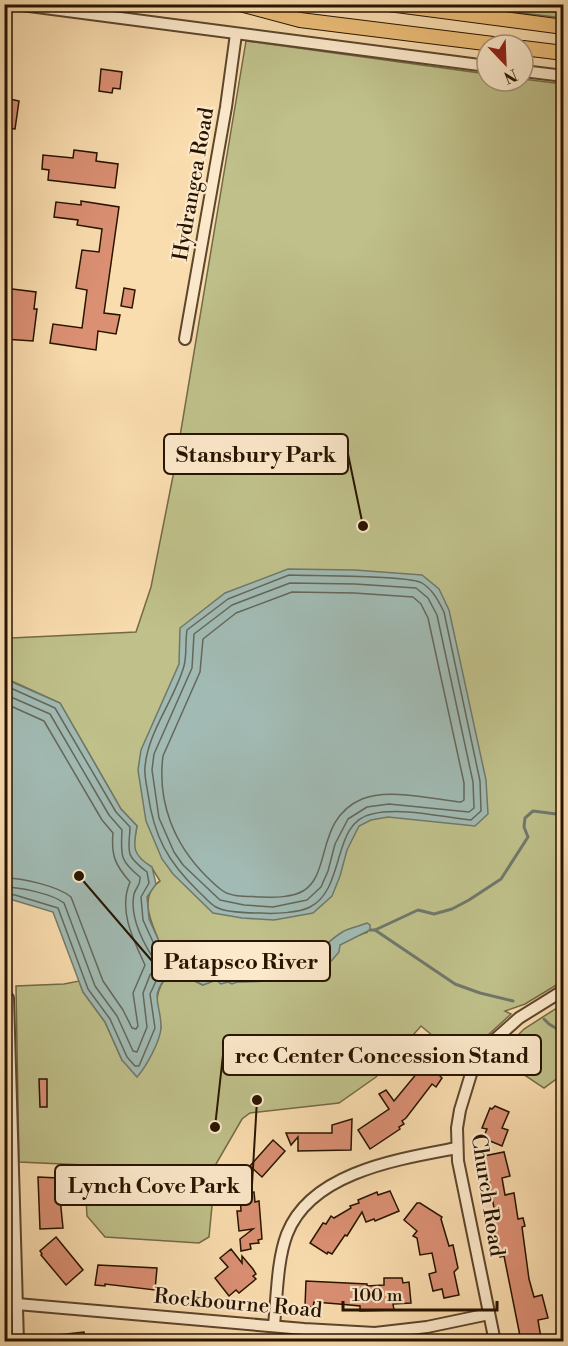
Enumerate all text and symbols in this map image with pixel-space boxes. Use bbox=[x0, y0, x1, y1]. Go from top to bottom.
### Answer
north arrow bbox=[475, 33, 535, 93]
text: N bbox=[500, 64, 520, 88]
street label: Hydrangea Road bbox=[168, 105, 220, 263]
callout: Stansbury Park bbox=[164, 434, 348, 474]
text: Stansbury Park bbox=[176, 442, 337, 469]
callout: Patapsco River bbox=[152, 941, 330, 981]
text: Patapsco River bbox=[164, 949, 318, 976]
callout: rec Center Concession Stand bbox=[223, 1035, 541, 1075]
text: rec Center Concession Stand bbox=[235, 1043, 529, 1070]
street label: Church Road bbox=[464, 1132, 510, 1258]
callout: Lynch Cove Park bbox=[55, 1165, 252, 1205]
text: Lynch Cove Park bbox=[68, 1173, 241, 1200]
scale bar bbox=[343, 1274, 498, 1312]
street label: Rockbourne Road bbox=[153, 1284, 323, 1324]
text: 100 m bbox=[352, 1284, 403, 1307]

